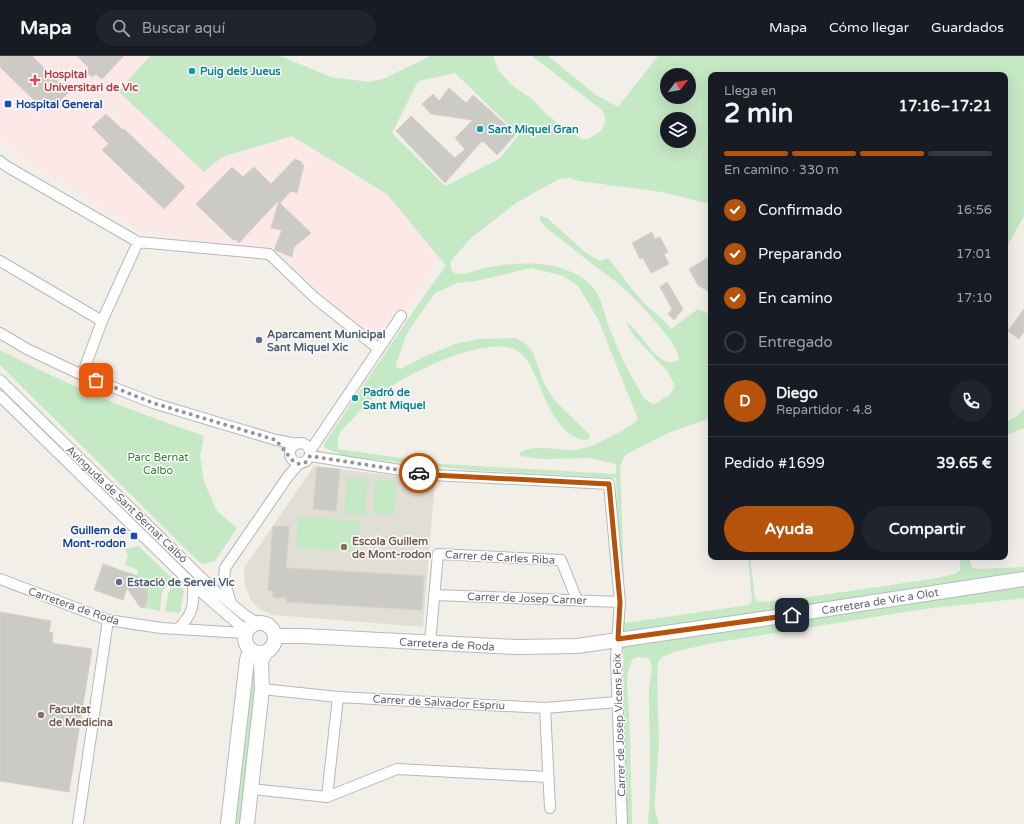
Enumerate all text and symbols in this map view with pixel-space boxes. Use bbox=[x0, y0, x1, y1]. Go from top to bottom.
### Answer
search box bbox=[96, 10, 376, 46]
text: Mapa bbox=[20, 17, 72, 39]
icon: search bbox=[110, 17, 132, 39]
text: Buscar aquí bbox=[142, 19, 225, 37]
text: Mapa bbox=[769, 19, 807, 36]
text: Cómo llegar bbox=[829, 19, 909, 36]
text: Guardados bbox=[931, 19, 1004, 36]
place label: Puig dels Jueus bbox=[200, 65, 281, 79]
marker: Puig dels Jueus bbox=[187, 66, 197, 76]
place label: Hospital Universitari de Vic bbox=[44, 68, 138, 94]
north arrow bbox=[660, 68, 696, 104]
map controls bbox=[660, 68, 696, 148]
marker: Hospital Universitari de Vic bbox=[29, 74, 41, 86]
text: Llega en bbox=[724, 83, 776, 99]
text: 17:16–17:21 bbox=[899, 97, 992, 115]
place label: Hospital General bbox=[16, 98, 103, 112]
text: 2 min bbox=[724, 98, 793, 129]
marker: Hospital General bbox=[3, 99, 13, 109]
button: layers bbox=[660, 112, 696, 148]
place label: Sant Miquel Gran bbox=[488, 123, 579, 137]
marker: Sant Miquel Gran bbox=[475, 124, 485, 134]
text: En camino · 330 m bbox=[724, 162, 839, 178]
icon: check bbox=[724, 199, 746, 221]
text: Confirmado bbox=[758, 201, 842, 219]
text: 16:56 bbox=[956, 202, 992, 218]
icon: check bbox=[724, 243, 746, 265]
text: Preparando bbox=[758, 245, 842, 263]
text: 17:01 bbox=[956, 246, 992, 262]
icon: check bbox=[724, 287, 746, 309]
text: En camino bbox=[758, 289, 833, 307]
text: 17:10 bbox=[956, 290, 992, 306]
place label: Aparcament Municipal Sant Miquel Xic bbox=[267, 328, 386, 355]
text: Entregado bbox=[758, 333, 833, 351]
marker: Aparcament Municipal Sant Miquel Xic bbox=[254, 335, 264, 345]
pin bbox=[79, 363, 113, 397]
icon: bag bbox=[85, 369, 107, 391]
button: phone bbox=[950, 380, 992, 422]
text: Diego bbox=[776, 384, 818, 402]
place label: Padró de Sant Miquel bbox=[363, 386, 426, 413]
text: D bbox=[739, 392, 751, 410]
marker: Padró de Sant Miquel bbox=[350, 393, 360, 403]
text: Repartidor · 4.8 bbox=[776, 402, 872, 418]
street label: Avinguda de Sant Bernat Calbó bbox=[63, 443, 190, 566]
park label: Parc Bernat Calbo bbox=[127, 451, 189, 477]
courier bbox=[399, 453, 439, 493]
text: Pedido #1699 bbox=[724, 454, 825, 472]
text: 39.65 € bbox=[936, 454, 992, 472]
icon: car bbox=[408, 462, 430, 484]
button: Ayuda bbox=[724, 506, 854, 552]
button: Compartir bbox=[862, 506, 992, 552]
place label: Guillem de Mont-rodon bbox=[63, 524, 127, 550]
marker: Guillem de Mont-rodon bbox=[129, 531, 139, 541]
place label: Escola Guillem de Mont-rodon bbox=[352, 535, 432, 561]
marker: Escola Guillem de Mont-rodon bbox=[339, 542, 349, 552]
street label: Carrer de Carles Riba bbox=[445, 548, 555, 567]
place label: Estació de Servei Vic bbox=[127, 576, 235, 589]
marker: Estació de Servei Vic bbox=[114, 577, 124, 587]
street label: Carretera de Roda bbox=[27, 585, 121, 628]
street label: Carretera de Vic a Olot bbox=[821, 586, 940, 617]
street label: Carrer de Josep Carner bbox=[467, 590, 588, 607]
pin bbox=[775, 598, 809, 632]
icon: home bbox=[781, 604, 803, 626]
street label: Carretera de Roda bbox=[399, 636, 495, 653]
street label: Carrer de Josep Vicens Foix bbox=[611, 653, 628, 797]
street label: Carrer de Salvador Espriu bbox=[372, 693, 506, 712]
place label: Facultat de Medicina bbox=[49, 703, 113, 729]
marker: Facultat de Medicina bbox=[36, 710, 46, 720]

